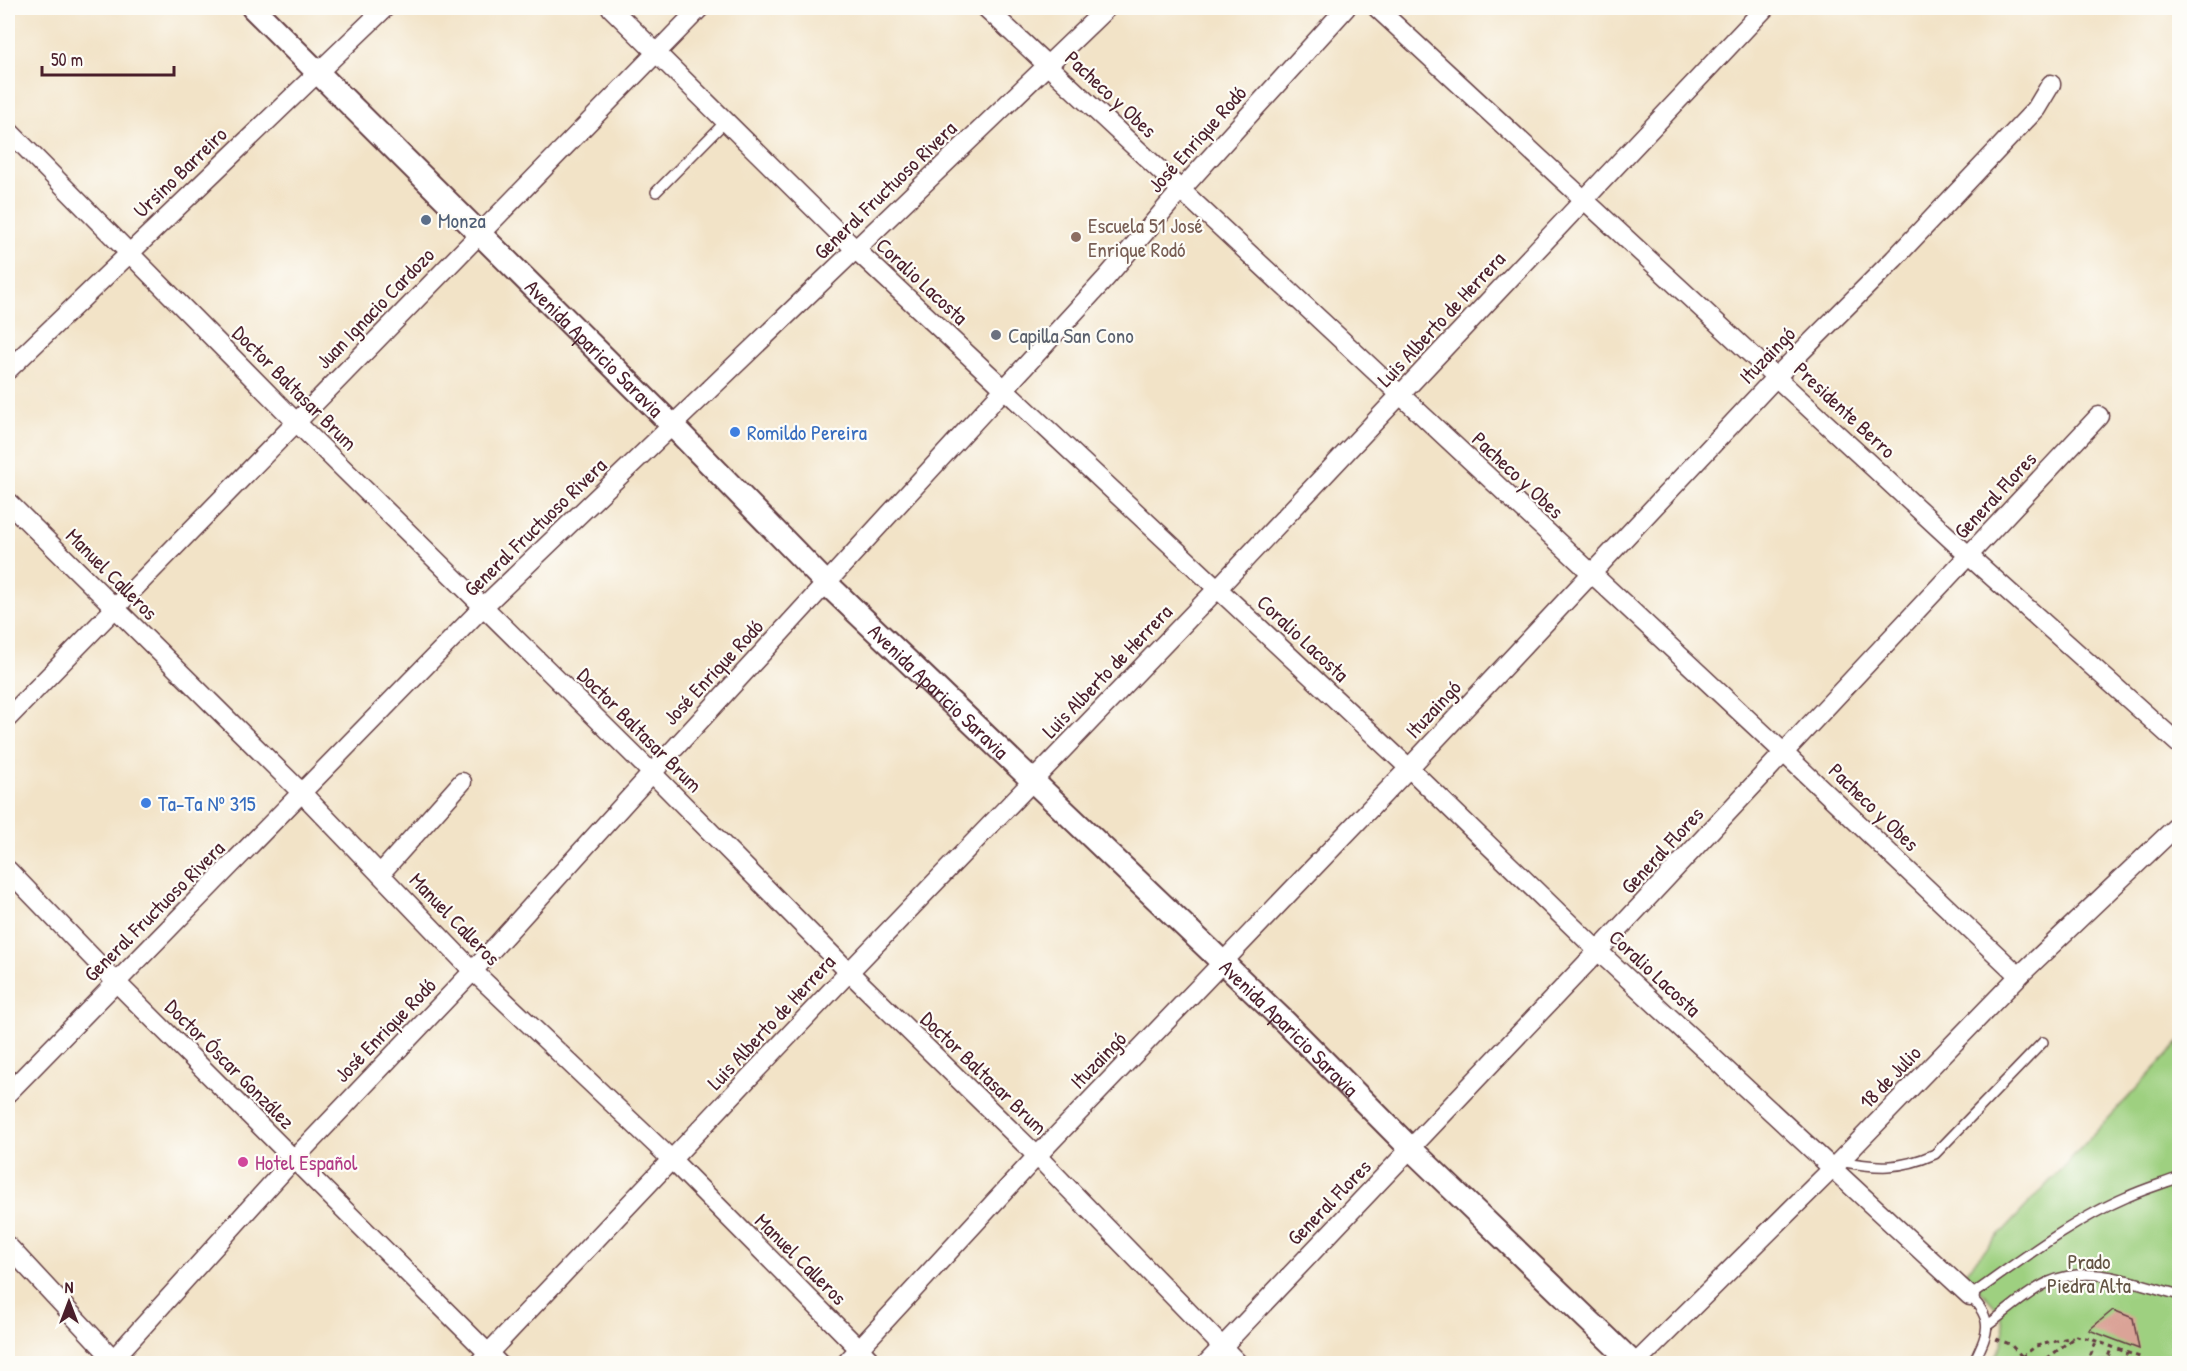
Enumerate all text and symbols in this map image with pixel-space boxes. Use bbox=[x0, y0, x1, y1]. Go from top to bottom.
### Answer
scale bar bbox=[42, 39, 174, 77]
street label: Pacheco y Obes bbox=[1059, 44, 1163, 144]
text: 50 m bbox=[51, 47, 83, 72]
street label: José Enrique Rodó bbox=[1141, 79, 1253, 199]
street label: General Fructuoso Rivera bbox=[807, 114, 963, 266]
street label: Ursino Barreiro bbox=[127, 120, 233, 224]
place label: Monza bbox=[438, 206, 486, 235]
place label: Escuela 51 José Enrique Rodó bbox=[1088, 211, 1203, 264]
marker: Monza bbox=[419, 213, 433, 227]
marker: Escuela 51 José Enrique Rodó bbox=[1069, 230, 1083, 244]
street label: Coralio Lacosta bbox=[870, 231, 974, 331]
street label: Juan Ignacio Cardozo bbox=[309, 241, 441, 375]
street label: Luis Alberto de Herrera bbox=[1370, 245, 1512, 393]
street label: Avenida Aparicio Saravia bbox=[519, 273, 670, 423]
street label: Doctor Baltasar Brum bbox=[226, 319, 364, 457]
street label: Ituzaingó bbox=[1732, 320, 1802, 390]
place label: Capilla San Cono bbox=[1008, 321, 1134, 350]
marker: Capilla San Cono bbox=[989, 328, 1003, 342]
street label: Presidente Berro bbox=[1788, 355, 1902, 465]
place label: Romildo Pereira bbox=[747, 418, 867, 447]
marker: Romildo Pereira bbox=[728, 425, 742, 439]
street label: Pacheco y Obes bbox=[1466, 425, 1570, 525]
street label: General Flores bbox=[1947, 445, 2043, 545]
street label: General Fructuoso Rivera bbox=[457, 451, 613, 603]
street label: Manuel Calleros bbox=[60, 522, 164, 626]
street label: Coralio Lacosta bbox=[1251, 588, 1355, 688]
street label: Luis Alberto de Herrera bbox=[1036, 598, 1178, 744]
street label: José Enrique Rodó bbox=[656, 613, 770, 731]
street label: Avenida Aparicio Saravia bbox=[862, 617, 1016, 765]
street label: Doctor Baltasar Brum bbox=[571, 661, 709, 799]
street label: Ituzaingó bbox=[1399, 674, 1467, 744]
street label: Pacheco y Obes bbox=[1822, 756, 1926, 858]
place label: Ta-Ta Nº 315 bbox=[158, 789, 256, 818]
marker: Ta-Ta Nº 315 bbox=[139, 796, 153, 810]
street label: General Flores bbox=[1614, 800, 1710, 900]
street label: General Fructuoso Rivera bbox=[77, 834, 231, 988]
street label: Manuel Calleros bbox=[403, 866, 507, 972]
street label: Coralio Lacosta bbox=[1603, 923, 1707, 1023]
street label: Luis Alberto de Herrera bbox=[700, 948, 842, 1096]
street label: Avenida Aparicio Saravia bbox=[1213, 953, 1365, 1103]
street label: José Enrique Rodó bbox=[328, 971, 442, 1089]
street label: Doctor Óscar González bbox=[159, 993, 301, 1135]
street label: Doctor Baltasar Brum bbox=[914, 1005, 1054, 1141]
street label: Ituzaingó bbox=[1063, 1025, 1133, 1095]
street label: 18 de Julio bbox=[1853, 1039, 1927, 1115]
place label: Hotel Español bbox=[255, 1148, 358, 1177]
street label: General Flores bbox=[1281, 1153, 1377, 1251]
marker: Hotel Español bbox=[236, 1155, 250, 1169]
street label: Manuel Calleros bbox=[749, 1207, 853, 1311]
park label: Prado Piedra Alta bbox=[2047, 1247, 2131, 1300]
north arrow bbox=[39, 1272, 99, 1332]
text: N bbox=[65, 1276, 74, 1298]

